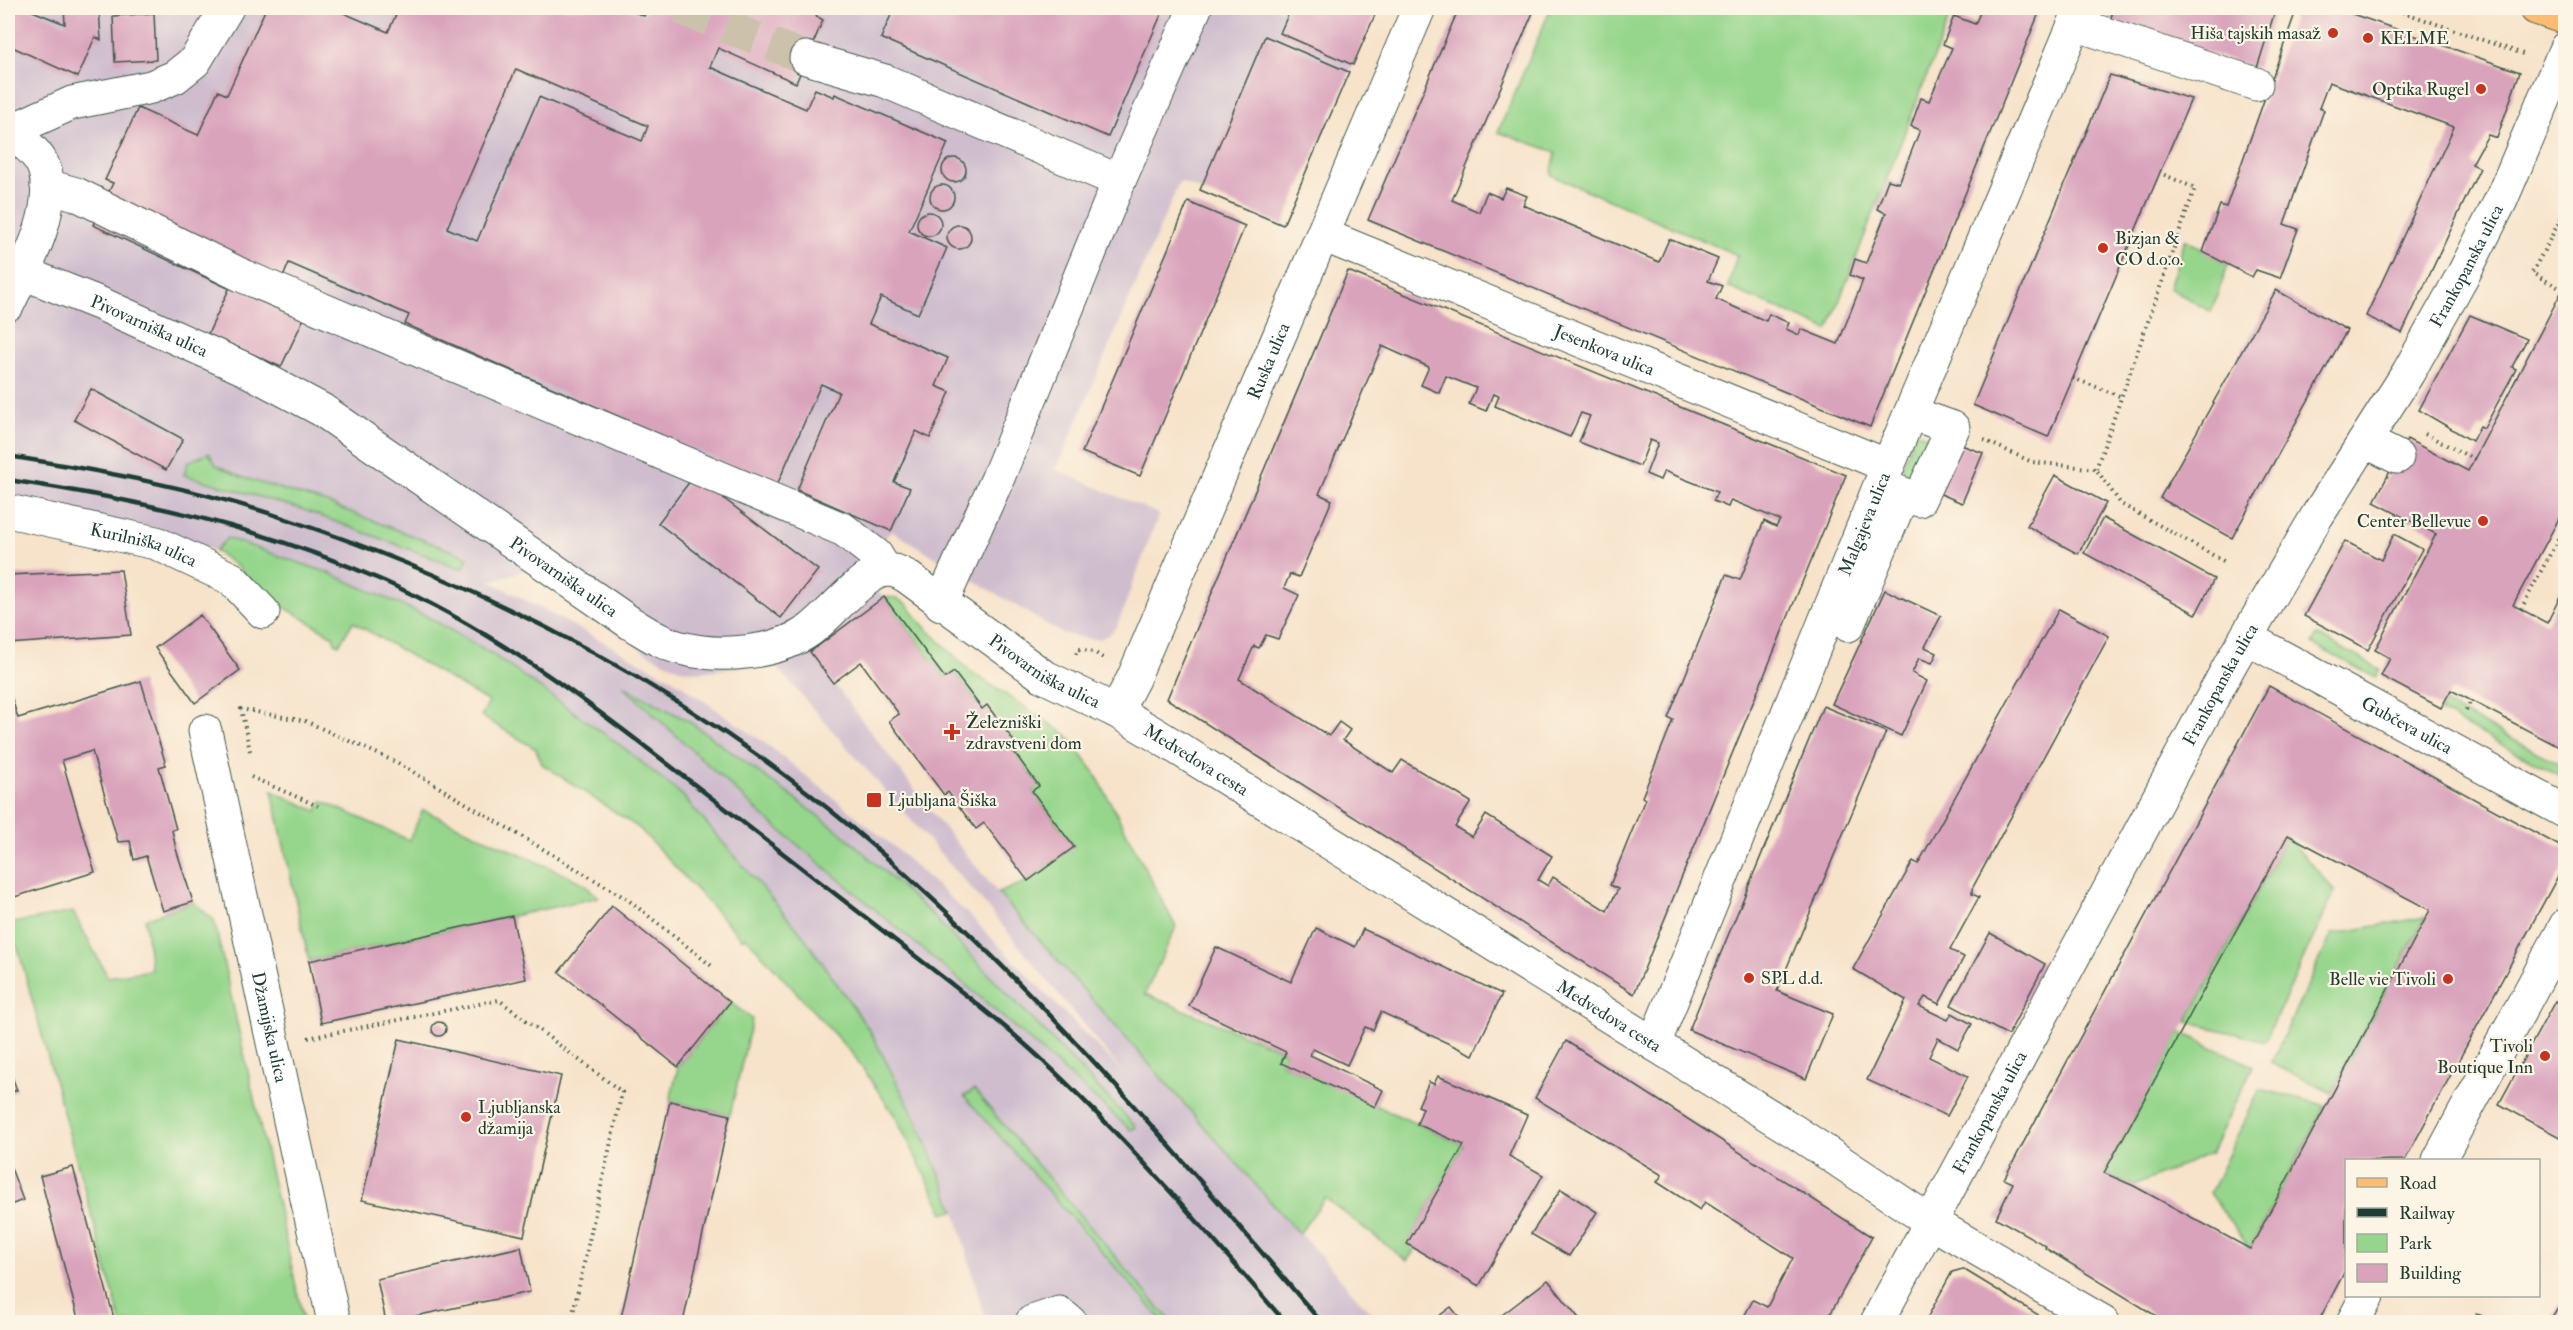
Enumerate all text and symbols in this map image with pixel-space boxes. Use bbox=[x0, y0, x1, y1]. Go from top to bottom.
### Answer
place label: Hiša tajskih masaž bbox=[2190, 22, 2321, 45]
marker: Hiša tajskih masaž bbox=[2326, 26, 2340, 40]
place label: KELME bbox=[2380, 27, 2449, 50]
marker: KELME bbox=[2361, 31, 2375, 45]
place label: Optika Rugel bbox=[2372, 78, 2469, 101]
marker: Optika Rugel bbox=[2474, 82, 2488, 96]
street label: Frankopanska ulica bbox=[2425, 200, 2509, 332]
place label: Bizjan & CO d.o.o. bbox=[2115, 227, 2183, 271]
marker: Bizjan & CO d.o.o. bbox=[2096, 241, 2110, 255]
street label: Pivovarniška ulica bbox=[87, 290, 212, 363]
street label: Ruska ulica bbox=[1243, 319, 1296, 403]
street label: Jesenkova ulica bbox=[1550, 319, 1658, 382]
street label: Malgajeva ulica bbox=[1834, 468, 1896, 579]
place label: Center Bellevue bbox=[2357, 510, 2471, 533]
marker: Center Bellevue bbox=[2476, 514, 2490, 528]
street label: Kurilniška ulica bbox=[88, 518, 201, 573]
street label: Pivovarniška ulica bbox=[505, 532, 622, 623]
street label: Frankopanska ulica bbox=[2178, 619, 2264, 750]
street label: Pivovarniška ulica bbox=[984, 629, 1104, 714]
street label: Gubčeva ulica bbox=[2357, 691, 2457, 760]
place label: Železniški zdravstveni dom bbox=[966, 710, 1082, 755]
street label: Medvedova cesta bbox=[1139, 719, 1253, 802]
marker: Železniški zdravstveni dom bbox=[943, 723, 961, 741]
place label: Ljubljana Šiška bbox=[888, 788, 997, 812]
marker: Ljubljana Šiška bbox=[865, 791, 883, 809]
place label: SPL d.d. bbox=[1761, 967, 1823, 990]
place label: Belle vie Tivoli bbox=[2329, 968, 2436, 991]
street label: Džamijska ulica bbox=[246, 970, 293, 1085]
marker: SPL d.d. bbox=[1742, 971, 1756, 985]
marker: Belle vie Tivoli bbox=[2441, 972, 2455, 986]
street label: Medvedova cesta bbox=[1552, 975, 1666, 1058]
place label: Tivoli Boutique Inn bbox=[2437, 1035, 2533, 1079]
street label: Frankopanska ulica bbox=[1948, 1047, 2033, 1178]
marker: Tivoli Boutique Inn bbox=[2538, 1049, 2552, 1063]
place label: Ljubljanska džamija bbox=[478, 1096, 561, 1140]
marker: Ljubljanska džamija bbox=[459, 1110, 473, 1124]
legend bbox=[2345, 1159, 2540, 1297]
text: Road bbox=[2399, 1172, 2437, 1195]
text: Railway bbox=[2399, 1202, 2456, 1225]
text: Park bbox=[2399, 1232, 2432, 1255]
text: Building bbox=[2399, 1262, 2462, 1285]

